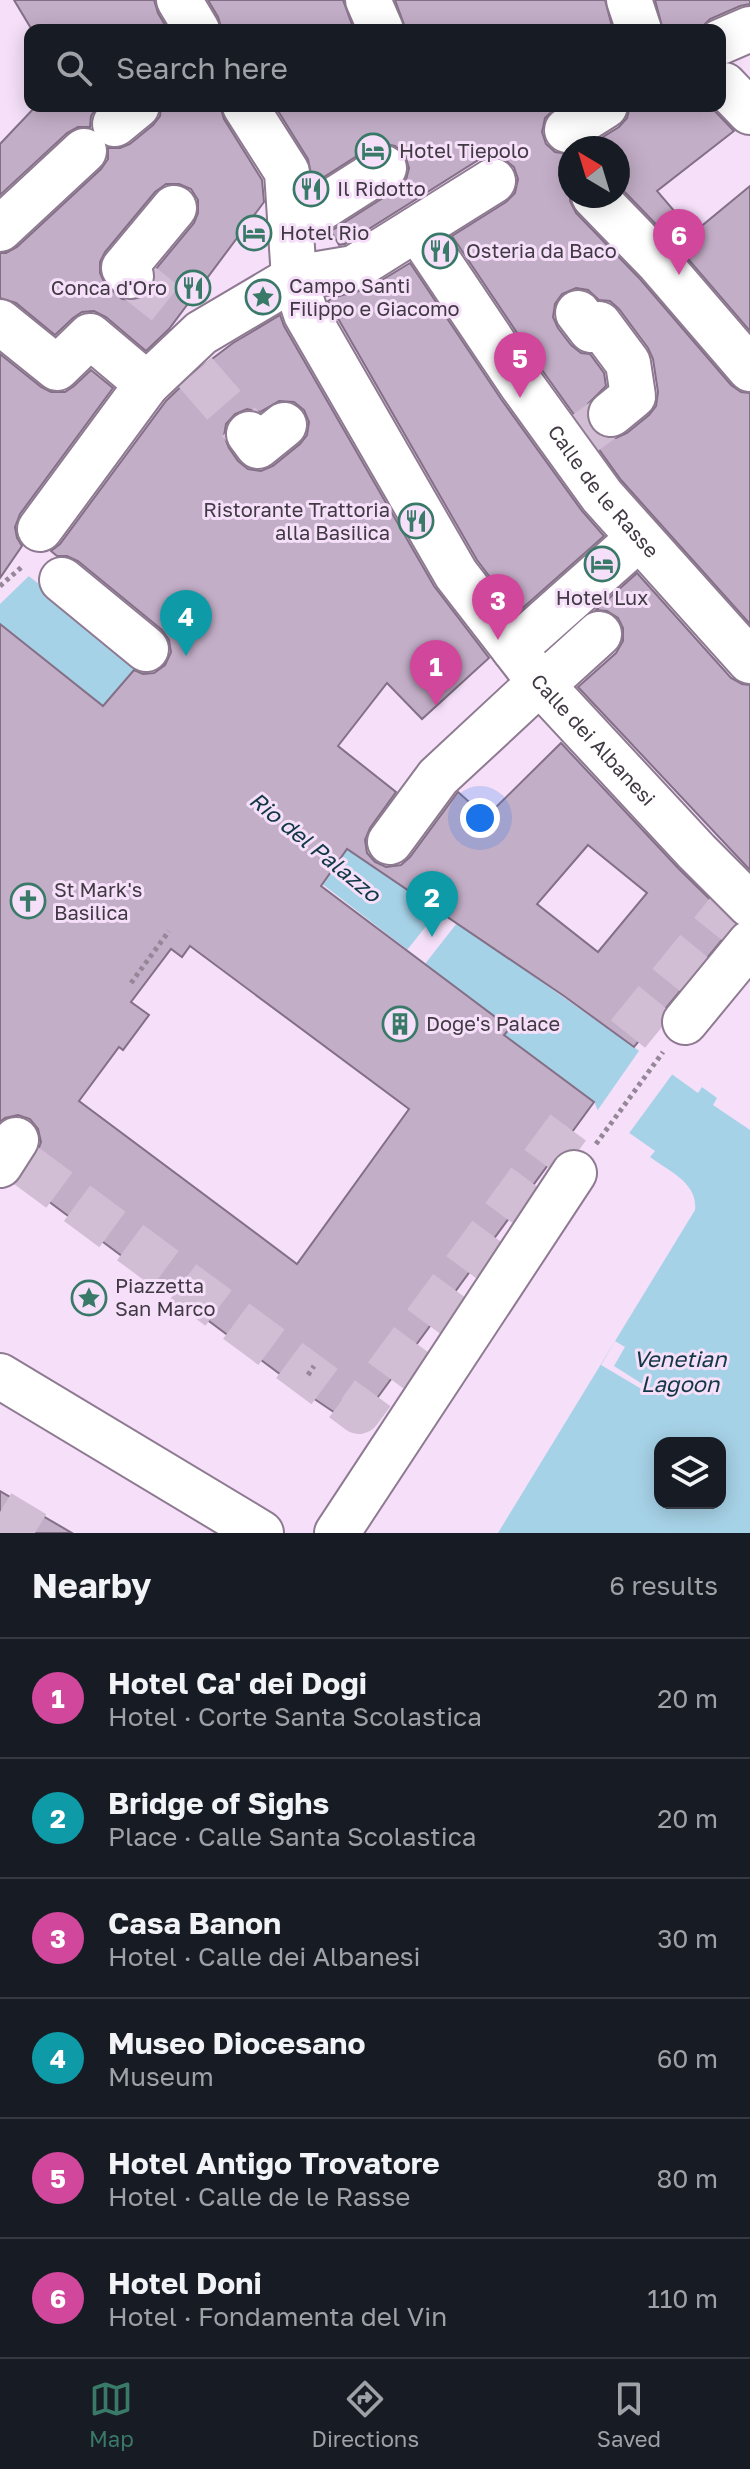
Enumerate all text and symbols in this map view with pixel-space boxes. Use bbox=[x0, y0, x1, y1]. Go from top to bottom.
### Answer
search box bbox=[24, 24, 726, 112]
icon: search bbox=[52, 46, 96, 90]
text: Search here bbox=[116, 50, 288, 86]
hotel icon: Hotel Tiepolo bbox=[354, 132, 392, 170]
north arrow bbox=[558, 136, 630, 208]
place label: Hotel Tiepolo bbox=[399, 138, 529, 162]
restaurant icon: Il Ridotto bbox=[292, 170, 330, 208]
place label: Il Ridotto bbox=[337, 176, 426, 200]
pin: 6 bbox=[653, 209, 705, 275]
hotel icon: Hotel Rio bbox=[235, 214, 273, 252]
place label: Hotel Rio bbox=[280, 220, 369, 244]
restaurant icon: Osteria da Baco bbox=[421, 232, 459, 270]
place label: Osteria da Baco bbox=[466, 238, 617, 262]
restaurant icon: Conca d'Oro bbox=[174, 269, 212, 307]
place label: Campo Santi Filippo e Giacomo bbox=[289, 273, 460, 320]
place label: Conca d'Oro bbox=[51, 275, 167, 299]
place icon: Campo Santi Filippo e Giacomo bbox=[244, 278, 282, 316]
pin: 5 bbox=[494, 332, 546, 398]
street label: Calle de le Rasse bbox=[544, 420, 664, 562]
place label: Ristorante Trattoria alla Basilica bbox=[203, 497, 390, 544]
restaurant icon: Ristorante Trattoria alla Basilica bbox=[397, 502, 435, 540]
hotel icon: Hotel Lux bbox=[583, 545, 621, 583]
pin: 3 bbox=[472, 574, 524, 640]
place label: Hotel Lux bbox=[556, 585, 648, 609]
pin: 4 bbox=[160, 590, 212, 656]
pin: 1 bbox=[410, 640, 462, 706]
street label: Calle dei Albanesi bbox=[527, 669, 661, 810]
water label: Rio del Palazzo bbox=[245, 786, 388, 909]
your location bbox=[460, 798, 500, 838]
pin: 2 bbox=[406, 871, 458, 937]
place label: St Mark's Basilica bbox=[54, 877, 142, 924]
church icon: St Mark's Basilica bbox=[9, 882, 47, 920]
building icon: Doge's Palace bbox=[381, 1005, 419, 1043]
place label: Doge's Palace bbox=[426, 1011, 560, 1035]
place label: Piazzetta San Marco bbox=[115, 1273, 215, 1320]
place icon: Piazzetta San Marco bbox=[70, 1279, 108, 1317]
water label: Venetian Lagoon bbox=[633, 1345, 728, 1397]
map controls bbox=[654, 1437, 726, 1509]
button: layers bbox=[654, 1437, 726, 1509]
text: Nearby bbox=[32, 1565, 152, 1605]
text: 6 results bbox=[609, 1570, 718, 1601]
text: Hotel Ca' dei Dogi bbox=[108, 1665, 367, 1701]
text: 1 bbox=[51, 1683, 65, 1714]
text: 20 m bbox=[657, 1683, 718, 1714]
text: Hotel · Corte Santa Scolastica bbox=[108, 1701, 482, 1732]
text: Bridge of Sighs bbox=[108, 1785, 329, 1821]
text: 2 bbox=[50, 1803, 66, 1834]
text: 20 m bbox=[657, 1803, 718, 1834]
text: Place · Calle Santa Scolastica bbox=[108, 1821, 477, 1852]
text: Casa Banon bbox=[108, 1905, 281, 1941]
text: 3 bbox=[50, 1923, 66, 1954]
text: 30 m bbox=[657, 1923, 718, 1954]
text: Hotel · Calle dei Albanesi bbox=[108, 1941, 421, 1972]
text: Museo Diocesano bbox=[108, 2025, 366, 2061]
text: 4 bbox=[50, 2043, 66, 2074]
text: 60 m bbox=[657, 2043, 718, 2074]
text: Museum bbox=[108, 2061, 214, 2092]
text: Hotel Antigo Trovatore bbox=[108, 2145, 440, 2181]
text: 5 bbox=[50, 2163, 66, 2194]
text: 80 m bbox=[657, 2163, 718, 2194]
text: Hotel · Calle de le Rasse bbox=[108, 2181, 410, 2212]
text: Hotel Doni bbox=[108, 2265, 262, 2301]
text: 6 bbox=[50, 2283, 66, 2314]
text: 110 m bbox=[647, 2283, 718, 2314]
text: Hotel · Fondamenta del Vin bbox=[108, 2301, 447, 2332]
tab: Map bbox=[89, 2377, 134, 2452]
tab: Directions bbox=[312, 2377, 419, 2452]
tab: Saved bbox=[597, 2377, 661, 2452]

